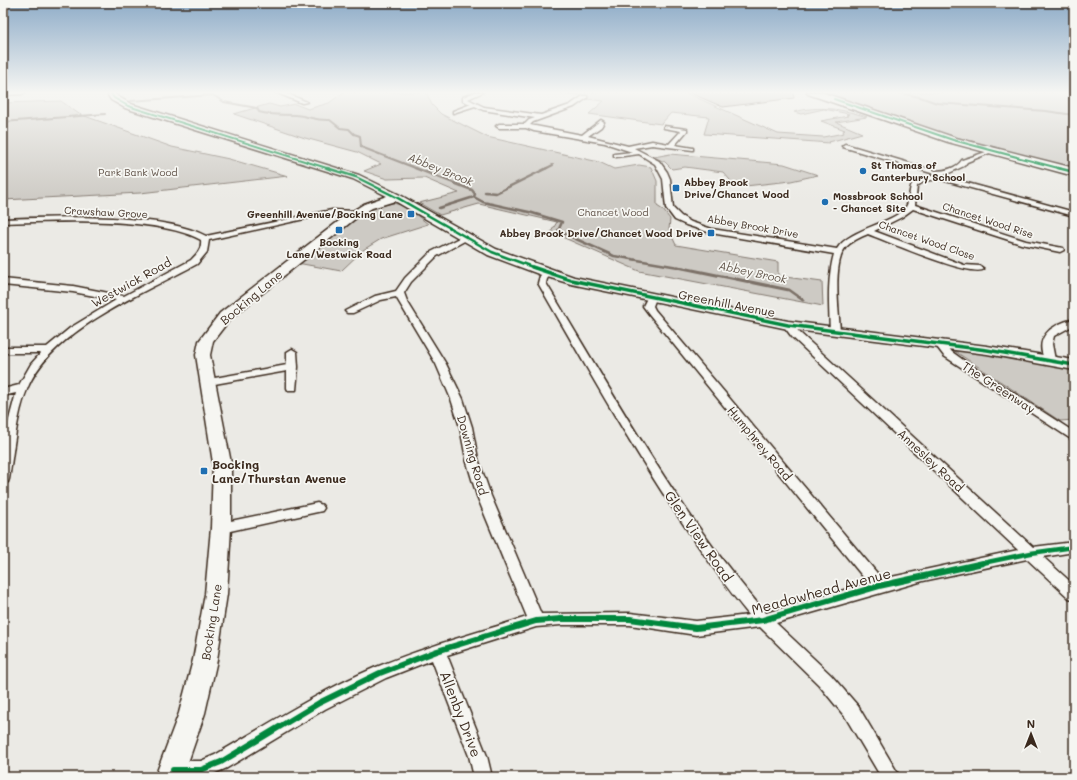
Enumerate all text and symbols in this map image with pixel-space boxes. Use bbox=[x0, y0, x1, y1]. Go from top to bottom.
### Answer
water label: Abbey Brook bbox=[406, 149, 476, 189]
place label: St Thomas of Canterbury School bbox=[871, 158, 965, 184]
park label: Park Bank Wood bbox=[98, 165, 178, 179]
marker: St Thomas of Canterbury School bbox=[858, 166, 868, 176]
place label: Abbey Brook Drive/Chancet Wood bbox=[684, 175, 790, 201]
marker: Abbey Brook Drive/Chancet Wood bbox=[671, 183, 681, 193]
place label: Mossbrook School - Chancet Site bbox=[833, 189, 923, 215]
marker: Mossbrook School - Chancet Site bbox=[820, 197, 830, 207]
street label: Chancet Wood Rise bbox=[941, 199, 1035, 241]
street label: Crawshaw Grove bbox=[64, 203, 148, 221]
park label: Chancet Wood bbox=[577, 205, 649, 219]
place label: Greenhill Avenue/Bocking Lane bbox=[247, 207, 403, 221]
marker: Greenhill Avenue/Bocking Lane bbox=[406, 209, 416, 219]
street label: Abbey Brook Drive bbox=[706, 211, 800, 241]
street label: Chancet Wood Close bbox=[877, 217, 977, 263]
marker: Bocking Lane/Westwick Road bbox=[334, 225, 344, 235]
place label: Abbey Brook Drive/Chancet Wood Drive bbox=[499, 226, 703, 240]
marker: Abbey Brook Drive/Chancet Wood Drive bbox=[706, 228, 716, 238]
place label: Bocking Lane/Westwick Road bbox=[287, 235, 392, 261]
street label: Westwick Road bbox=[88, 253, 174, 311]
water label: Abbey Brook bbox=[718, 257, 788, 287]
street label: Bocking Lane bbox=[216, 266, 286, 328]
street label: Greenhill Avenue bbox=[677, 286, 777, 320]
street label: The Greenway bbox=[959, 357, 1039, 417]
street label: Humphrey Road bbox=[724, 402, 796, 484]
street label: Downing Road bbox=[454, 413, 492, 497]
street label: Annesley Road bbox=[894, 425, 968, 495]
place label: Bocking Lane/Thurstan Avenue bbox=[212, 456, 346, 486]
marker: Bocking Lane/Thurstan Avenue bbox=[199, 466, 209, 476]
street label: Glen View Road bbox=[661, 487, 738, 585]
street label: Meadowhead Avenue bbox=[749, 563, 893, 619]
street label: Bocking Lane bbox=[197, 583, 225, 661]
street label: Allenby Drive bbox=[436, 668, 486, 760]
north arrow bbox=[1011, 714, 1051, 754]
text: N bbox=[1027, 716, 1035, 731]

